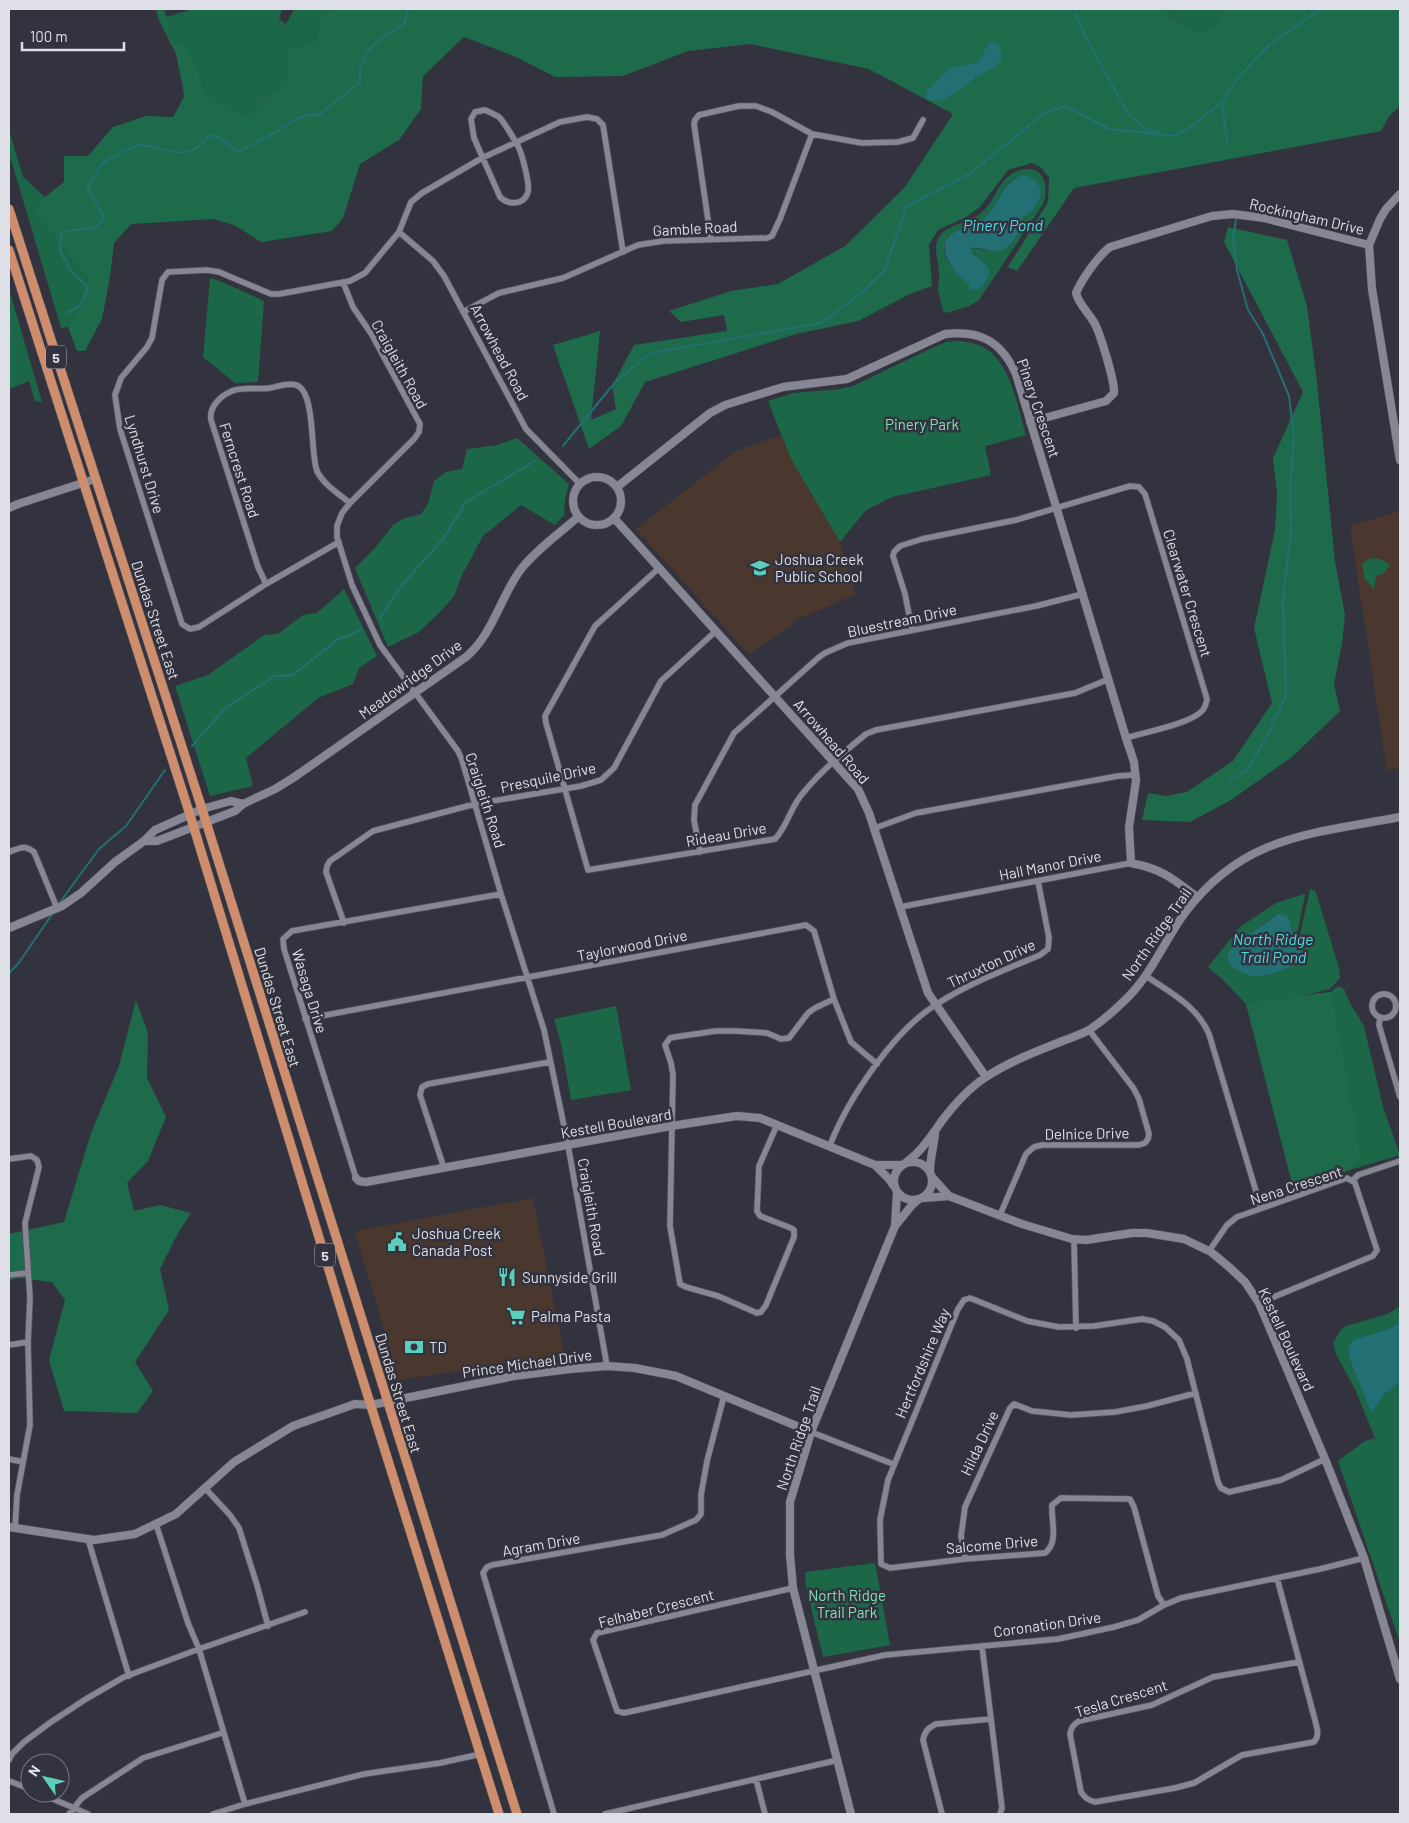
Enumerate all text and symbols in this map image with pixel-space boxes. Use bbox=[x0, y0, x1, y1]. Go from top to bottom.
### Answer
scale bar bbox=[22, 20, 125, 52]
text: 100 m bbox=[30, 27, 68, 45]
street label: Rockingham Drive bbox=[1248, 194, 1366, 238]
water label: Pinery Pond bbox=[963, 215, 1044, 234]
street label: Gamble Road bbox=[652, 217, 738, 239]
street label: Arrowhead Road bbox=[467, 301, 533, 403]
street label: Craigleith Road bbox=[368, 316, 432, 412]
road number: 5 bbox=[46, 346, 66, 368]
street label: Pinery Crescent bbox=[1014, 356, 1064, 460]
street label: Lyndhurst Drive bbox=[121, 413, 169, 515]
park label: Pinery Park bbox=[885, 415, 959, 433]
street label: Ferncrest Road bbox=[216, 420, 264, 520]
street label: Clearwater Crescent bbox=[1160, 527, 1216, 659]
place label: Joshua Creek Public School bbox=[775, 550, 864, 585]
school or university icon: Joshua Creek Public School bbox=[749, 557, 771, 579]
street label: Dundas Street East bbox=[128, 558, 184, 682]
street label: Bluestream Drive bbox=[846, 600, 958, 640]
street label: Meadowridge Drive bbox=[355, 636, 465, 722]
street label: Arrowhead Road bbox=[790, 695, 874, 787]
street label: Craigleith Road bbox=[462, 750, 510, 850]
street label: Presquile Drive bbox=[499, 758, 597, 796]
street label: Rideau Drive bbox=[684, 818, 768, 850]
street label: Hall Manor Drive bbox=[997, 846, 1103, 884]
street label: North Ridge Trail bbox=[1117, 884, 1195, 984]
street label: Taylorwood Drive bbox=[575, 925, 689, 965]
water label: North Ridge Trail Pond bbox=[1233, 929, 1313, 966]
street label: Thruxton Drive bbox=[944, 935, 1038, 991]
street label: Dundas Street East bbox=[251, 945, 305, 1069]
street label: Wasaga Drive bbox=[289, 947, 331, 1035]
street label: Kestell Boulevard bbox=[559, 1104, 673, 1142]
street label: Delnice Drive bbox=[1044, 1123, 1130, 1143]
street label: Craigleith Road bbox=[575, 1157, 609, 1257]
street label: Nena Crescent bbox=[1248, 1162, 1344, 1208]
place label: Joshua Creek Canada Post bbox=[412, 1224, 501, 1259]
public building icon: Joshua Creek Canada Post bbox=[386, 1231, 408, 1253]
road number: 5 bbox=[315, 1244, 335, 1266]
restaurant icon: Sunnyside Grill bbox=[496, 1266, 518, 1288]
place label: Sunnyside Grill bbox=[522, 1268, 617, 1286]
street label: Kestell Boulevard bbox=[1255, 1284, 1319, 1394]
supermarket icon: Palma Pasta bbox=[505, 1305, 527, 1327]
street label: Hertfordshire Way bbox=[891, 1305, 953, 1421]
place label: Palma Pasta bbox=[531, 1307, 611, 1325]
street label: Dundas Street East bbox=[372, 1331, 426, 1455]
bank icon: TD bbox=[403, 1336, 425, 1358]
place label: TD bbox=[429, 1338, 447, 1356]
street label: Prince Michael Drive bbox=[461, 1345, 593, 1381]
street label: North Ridge Trail bbox=[772, 1384, 824, 1492]
street label: Hilda Drive bbox=[956, 1408, 1002, 1478]
street label: Agram Drive bbox=[501, 1528, 581, 1560]
street label: Salcome Drive bbox=[945, 1531, 1039, 1557]
street label: Felhaber Crescent bbox=[596, 1585, 716, 1631]
park label: North Ridge Trail Park bbox=[808, 1586, 886, 1621]
street label: Coronation Drive bbox=[992, 1608, 1102, 1640]
street label: Tesla Crescent bbox=[1073, 1675, 1169, 1721]
north arrow bbox=[20, 1753, 70, 1803]
text: N bbox=[24, 1762, 43, 1779]

